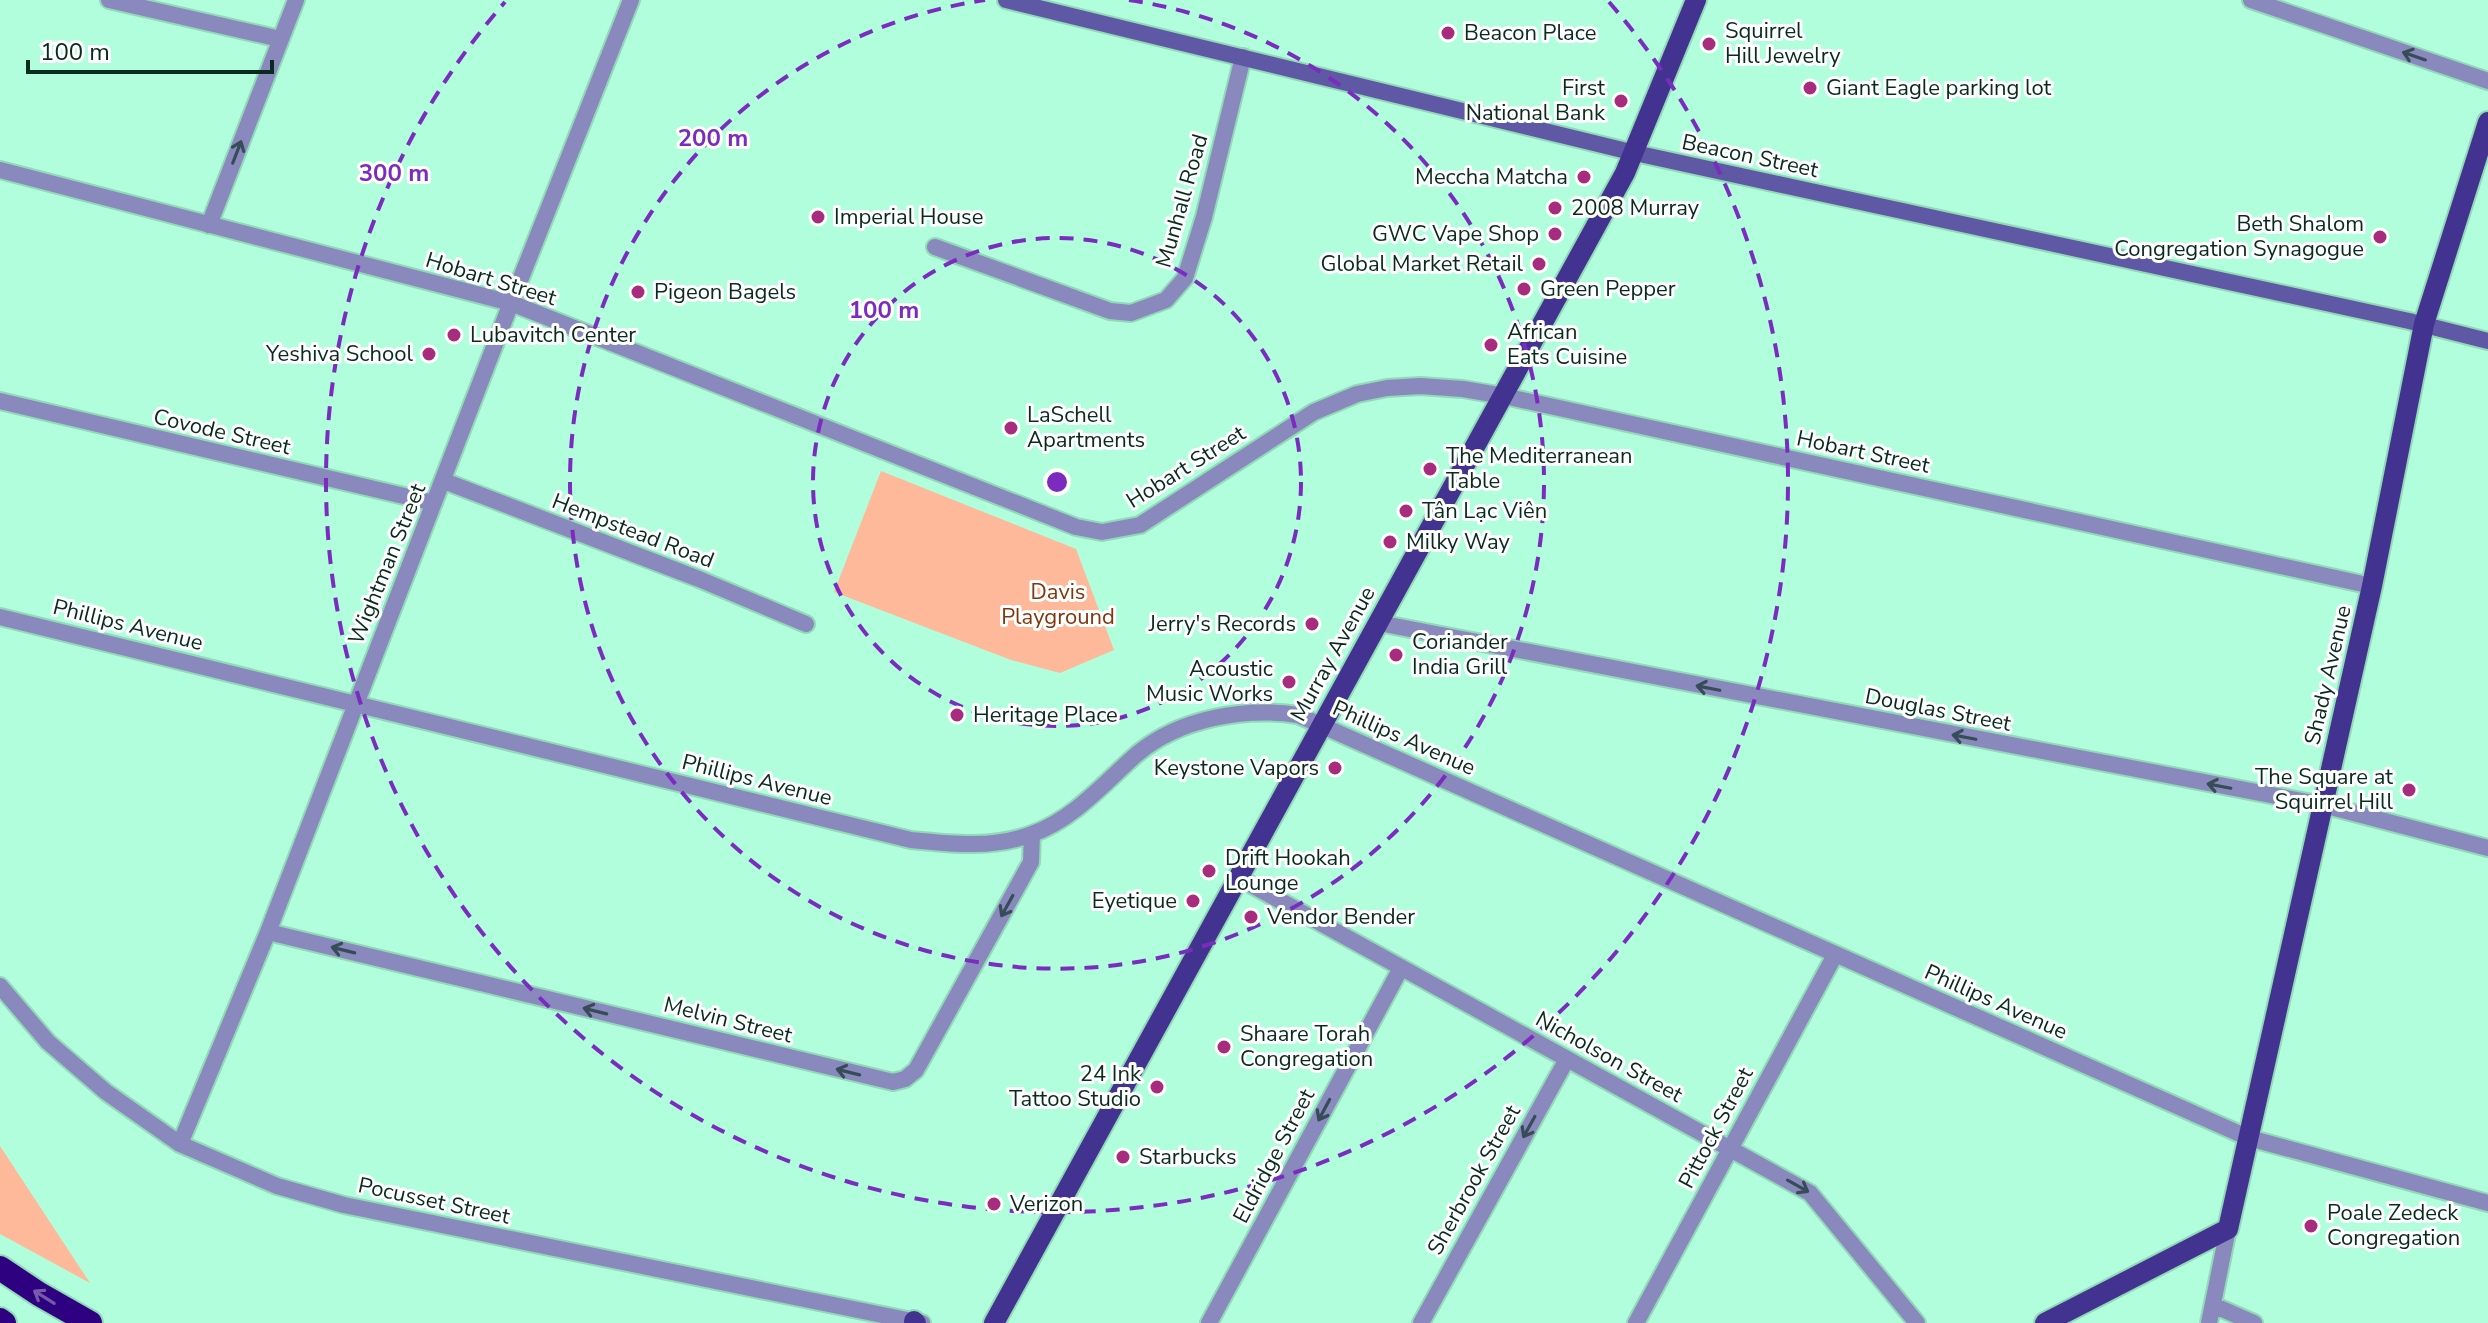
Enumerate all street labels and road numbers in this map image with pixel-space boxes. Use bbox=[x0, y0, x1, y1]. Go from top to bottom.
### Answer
street label: Beacon Street bbox=[1679, 127, 1821, 185]
street label: Munhall Road bbox=[1149, 131, 1215, 271]
street label: Hobart Street bbox=[422, 245, 560, 313]
street label: Covode Street bbox=[151, 402, 294, 462]
street label: Hobart Street bbox=[1121, 418, 1252, 516]
street label: Hobart Street bbox=[1794, 423, 1933, 481]
street label: Wightman Street bbox=[341, 479, 433, 649]
street label: Hempstead Road bbox=[548, 486, 718, 576]
street label: Murray Avenue bbox=[1283, 581, 1383, 727]
street label: Phillips Avenue bbox=[50, 592, 206, 658]
street label: Shady Avenue bbox=[2297, 602, 2359, 748]
street label: Douglas Street bbox=[1862, 681, 2014, 739]
street label: Phillips Avenue bbox=[1328, 693, 1480, 783]
street label: Phillips Avenue bbox=[679, 747, 835, 813]
street label: Phillips Avenue bbox=[1920, 957, 2072, 1047]
street label: Melvin Street bbox=[661, 990, 796, 1051]
street label: Nicholson Street bbox=[1530, 1004, 1688, 1110]
street label: Pittock Street bbox=[1672, 1062, 1761, 1194]
street label: Eldridge Street bbox=[1226, 1083, 1322, 1228]
street label: Sherbrook Street bbox=[1420, 1099, 1528, 1260]
street label: Pocusset Street bbox=[355, 1170, 513, 1232]

